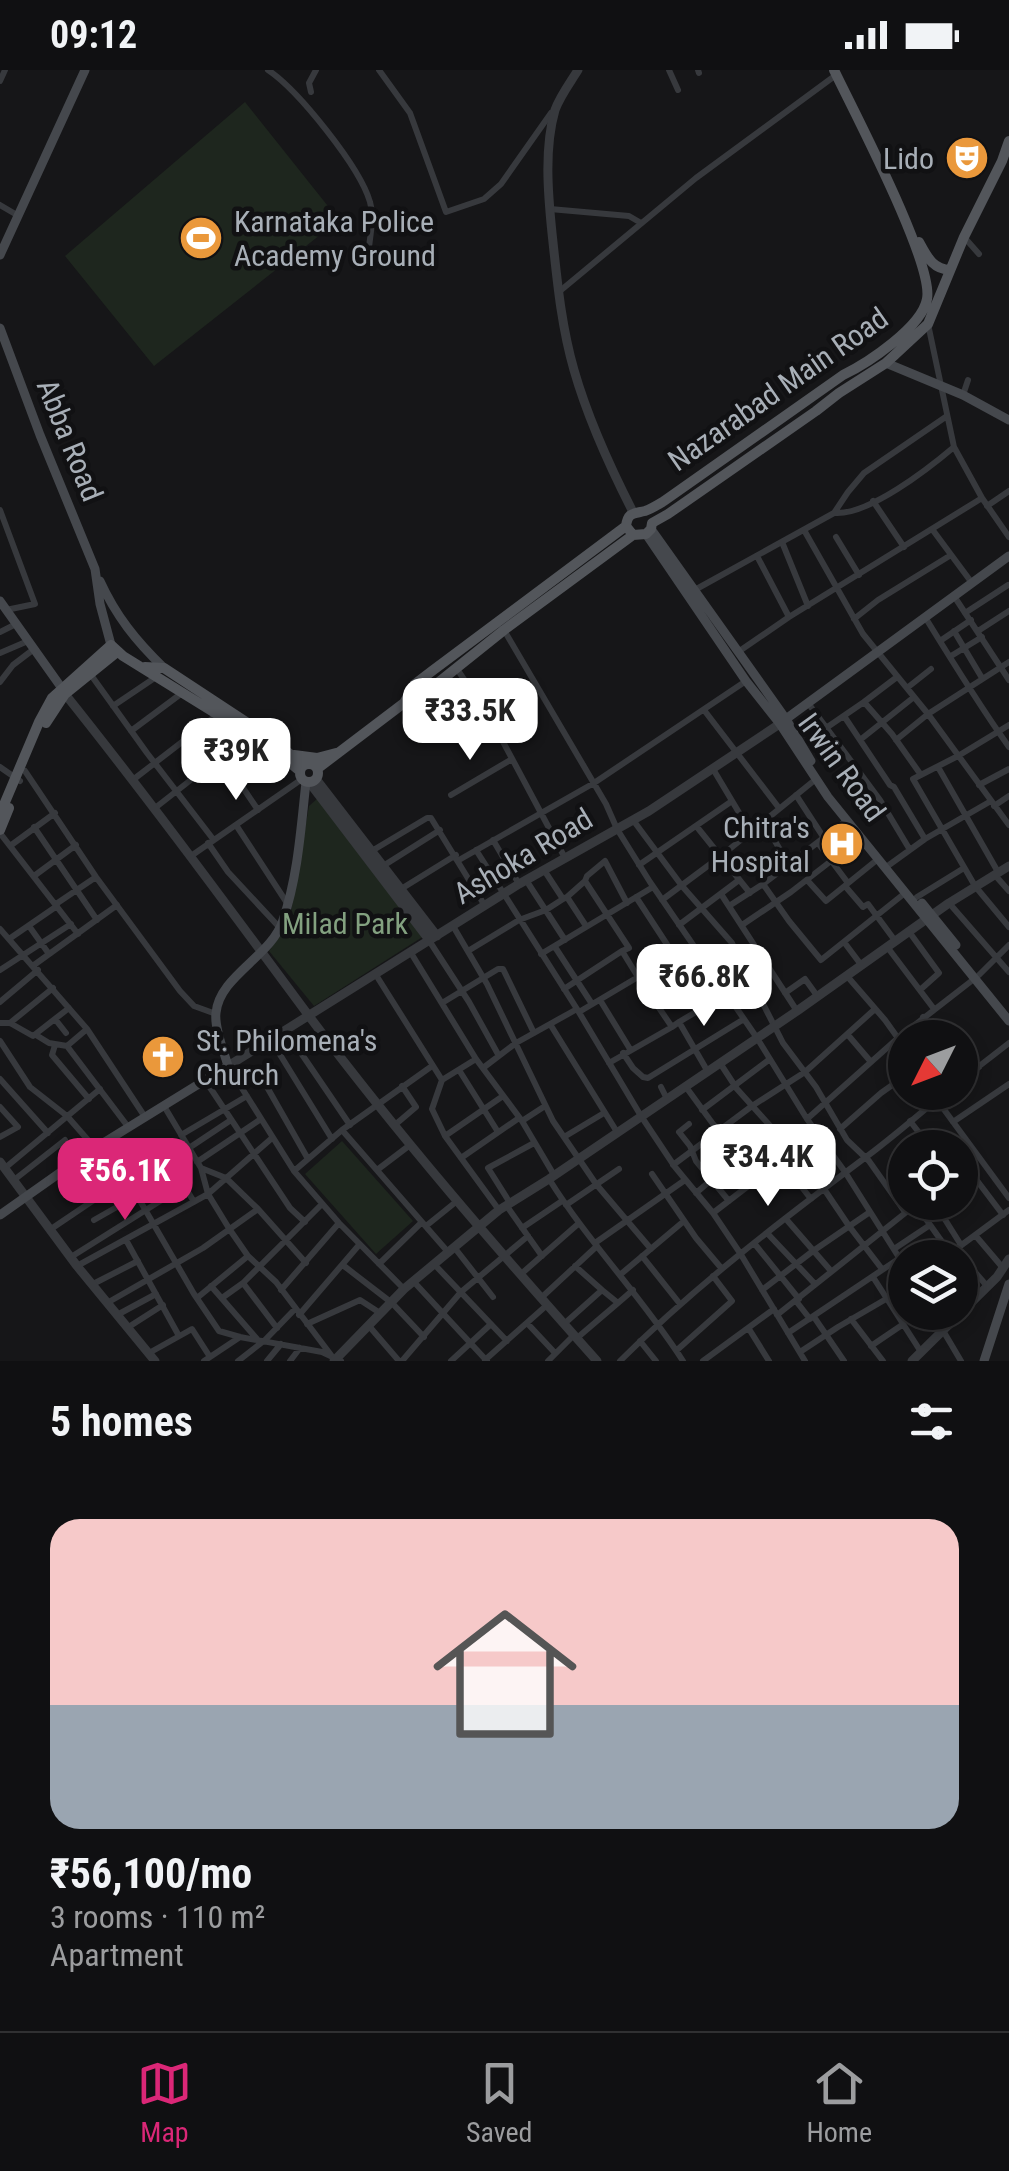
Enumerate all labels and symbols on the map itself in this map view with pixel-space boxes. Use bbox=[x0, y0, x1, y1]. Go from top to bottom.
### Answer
theatre icon: Lido bbox=[944, 135, 990, 181]
place label: Lido bbox=[883, 141, 934, 176]
place label: Karnataka Police Academy Ground bbox=[234, 204, 436, 273]
sports icon: Karnataka Police Academy Ground bbox=[178, 215, 224, 261]
street label: Nazarabad Main Road bbox=[662, 300, 894, 478]
street label: Abba Road bbox=[30, 374, 110, 506]
pin: ₹33.5K bbox=[389, 678, 551, 763]
street label: Irwin Road bbox=[791, 706, 893, 828]
pin: ₹39K bbox=[177, 718, 295, 803]
street label: Ashoka Road bbox=[447, 801, 599, 911]
place label: Chitra's Hospital bbox=[711, 810, 810, 879]
hospital icon: Chitra's Hospital bbox=[819, 821, 865, 867]
park label: Milad Park bbox=[282, 906, 409, 941]
pin: ₹66.8K bbox=[623, 944, 785, 1029]
north arrow bbox=[888, 1020, 978, 1110]
place label: St. Philomena's Church bbox=[196, 1023, 378, 1092]
church icon: St. Philomena's Church bbox=[140, 1034, 186, 1080]
pin: ₹34.4K bbox=[687, 1124, 849, 1209]
pin: ₹56.1K bbox=[44, 1138, 206, 1223]

